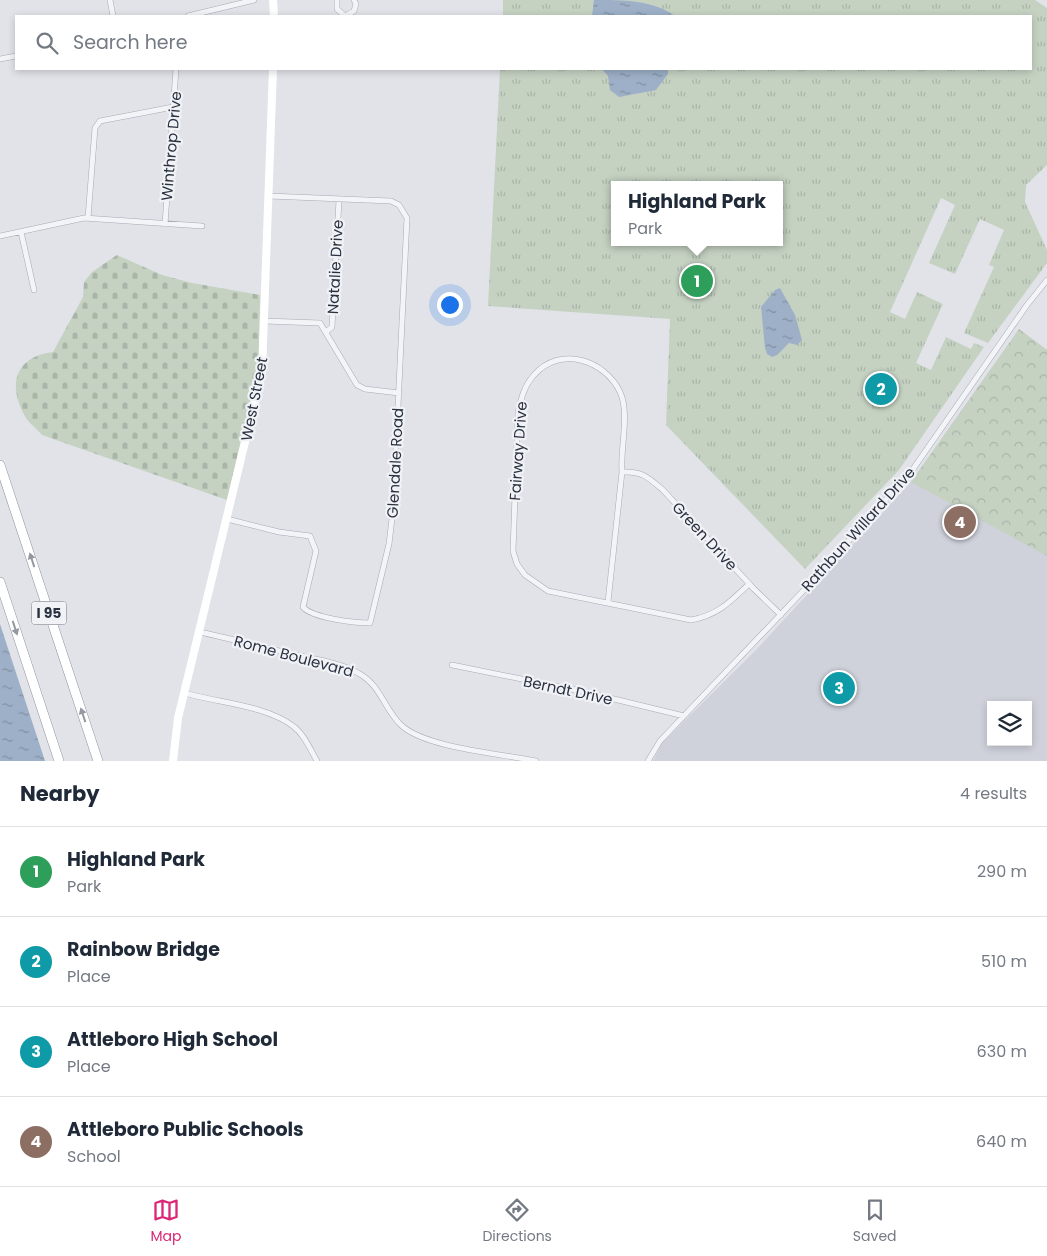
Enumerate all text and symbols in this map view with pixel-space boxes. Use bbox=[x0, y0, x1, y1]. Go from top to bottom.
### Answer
search box bbox=[15, 15, 1032, 70]
icon: search bbox=[33, 29, 61, 57]
text: Search here bbox=[73, 29, 187, 56]
street label: Winthrop Drive bbox=[156, 90, 186, 202]
popup bbox=[611, 181, 783, 246]
text: Highland Park bbox=[628, 188, 766, 215]
text: Park bbox=[628, 217, 662, 240]
street label: Natalie Drive bbox=[322, 219, 348, 315]
pin: 1 bbox=[681, 262, 713, 300]
your location bbox=[437, 292, 463, 318]
street label: West Street bbox=[236, 355, 272, 443]
pin: 2 bbox=[865, 370, 897, 408]
street label: Fairway Drive bbox=[504, 401, 532, 501]
street label: Glendale Road bbox=[382, 407, 408, 519]
street label: Rathbun Willard Drive bbox=[796, 462, 920, 596]
street label: Green Drive bbox=[668, 497, 742, 575]
pin: 4 bbox=[944, 503, 976, 541]
one-way arrow bbox=[28, 553, 35, 568]
road number: I 95 bbox=[32, 602, 66, 624]
one-way arrow bbox=[12, 620, 20, 635]
street label: Rome Boulevard bbox=[232, 630, 356, 682]
pin: 3 bbox=[823, 669, 855, 707]
street label: Berndt Drive bbox=[521, 670, 615, 710]
map controls bbox=[987, 701, 1032, 746]
button: layers bbox=[987, 701, 1032, 746]
one-way arrow bbox=[79, 707, 86, 722]
text: Nearby bbox=[20, 779, 100, 808]
text: 4 results bbox=[960, 782, 1027, 805]
text: Highland Park bbox=[67, 846, 205, 873]
text: 1 bbox=[33, 860, 39, 883]
text: 290 m bbox=[977, 860, 1027, 883]
text: Park bbox=[67, 875, 101, 898]
text: Rainbow Bridge bbox=[67, 936, 220, 963]
text: 2 bbox=[31, 950, 41, 973]
text: 510 m bbox=[981, 950, 1027, 973]
text: Place bbox=[67, 965, 111, 988]
text: Attleboro High School bbox=[67, 1026, 278, 1053]
text: 3 bbox=[31, 1040, 41, 1063]
text: 630 m bbox=[977, 1040, 1027, 1063]
text: Place bbox=[67, 1055, 111, 1078]
text: Attleboro Public Schools bbox=[67, 1116, 304, 1143]
text: 4 bbox=[31, 1130, 41, 1153]
text: 640 m bbox=[976, 1130, 1027, 1153]
text: School bbox=[67, 1145, 121, 1168]
tab: Map bbox=[150, 1196, 181, 1247]
tab: Directions bbox=[482, 1196, 552, 1247]
tab: Saved bbox=[853, 1196, 897, 1247]

